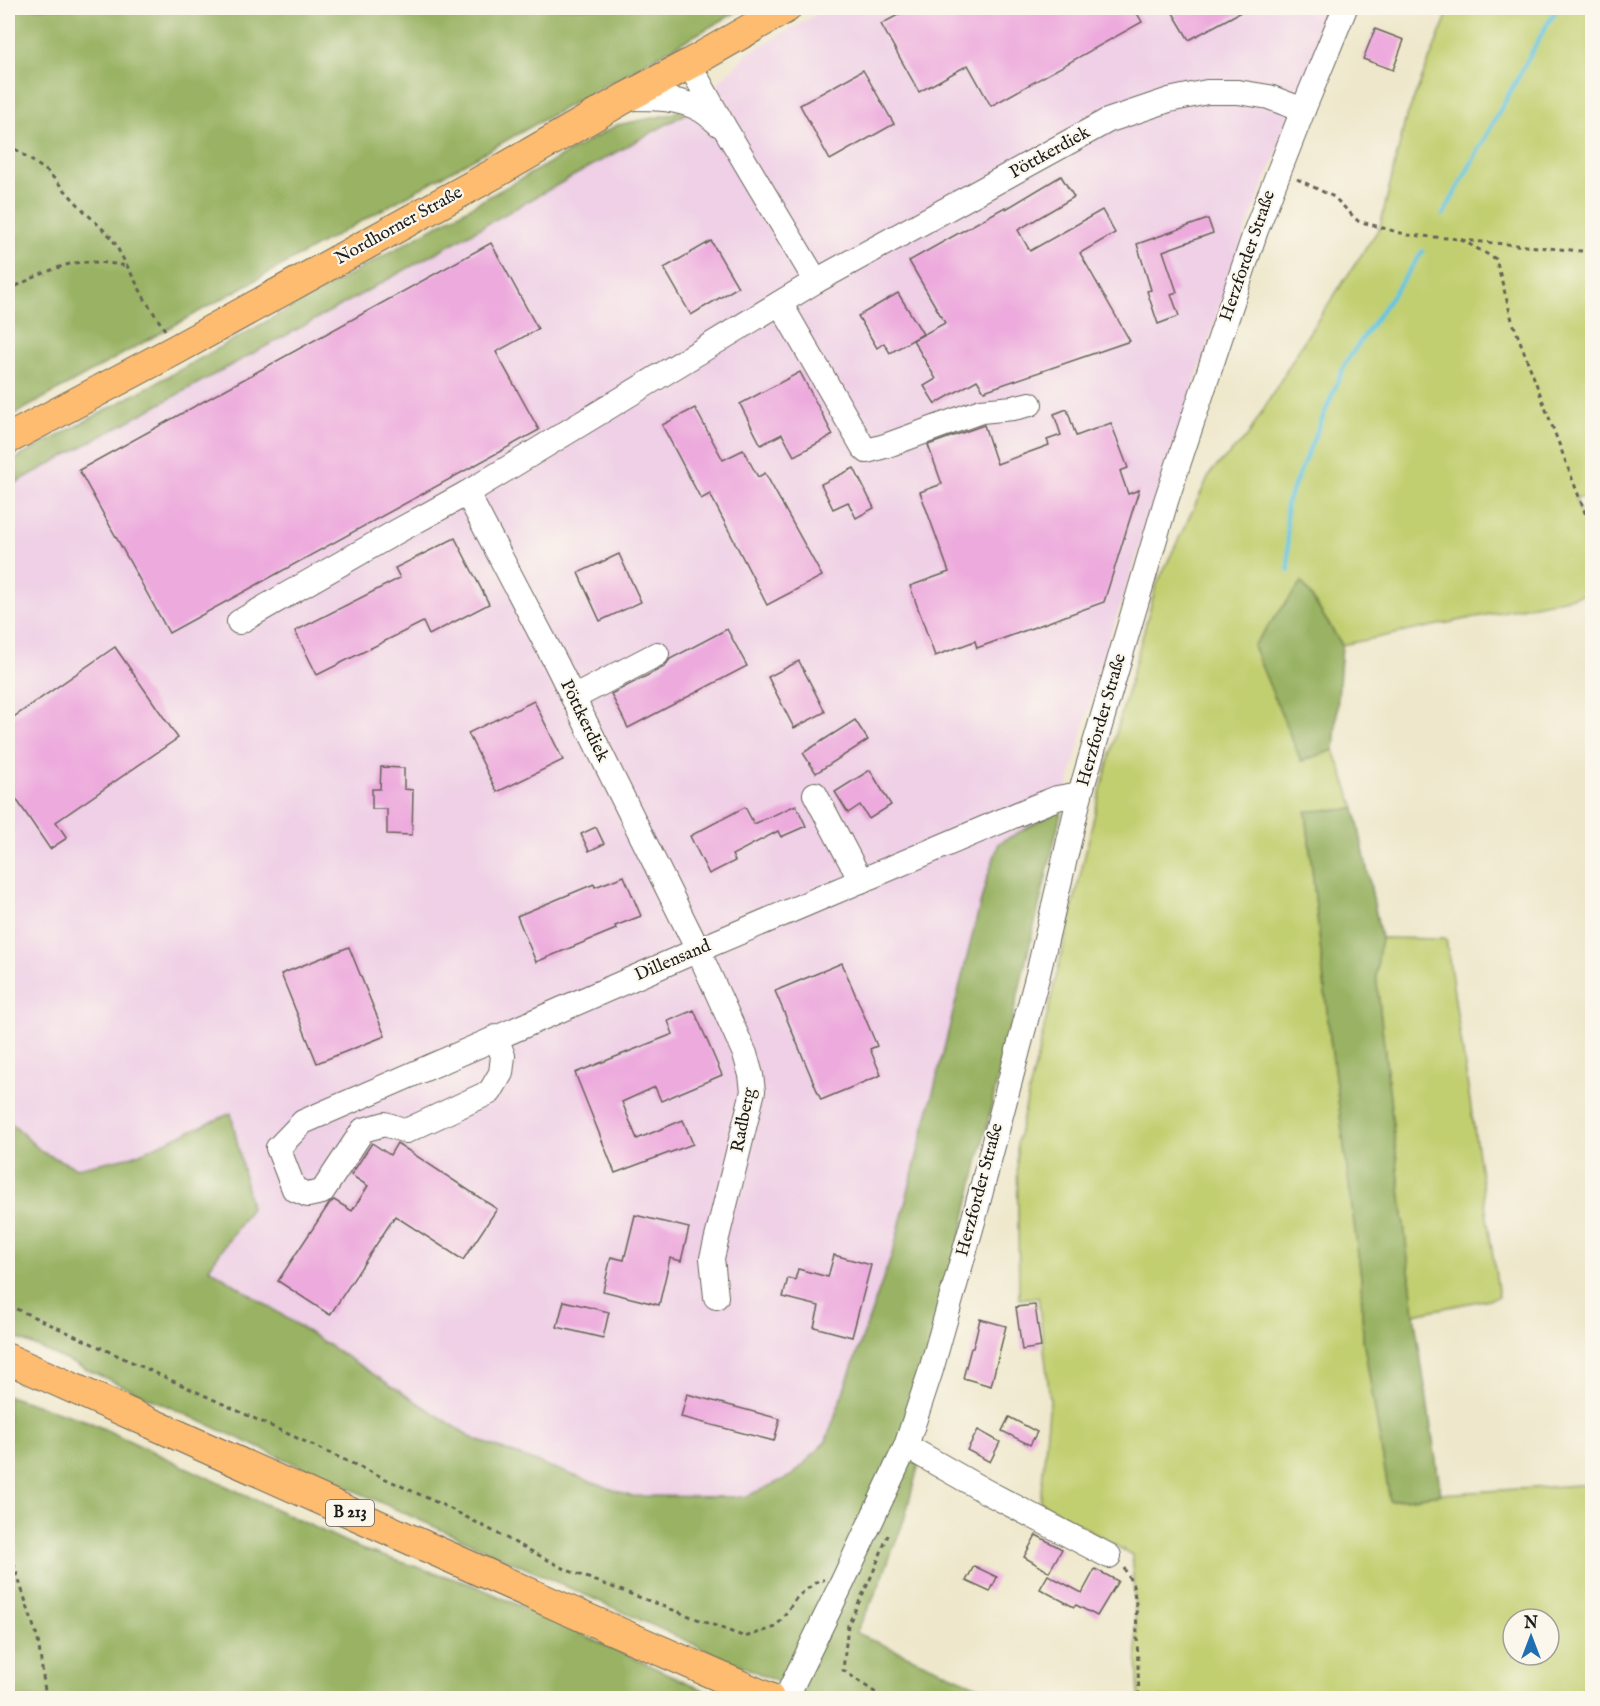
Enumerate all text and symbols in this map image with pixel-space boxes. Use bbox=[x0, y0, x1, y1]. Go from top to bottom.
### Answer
street label: Pöttkerdiek bbox=[1006, 121, 1095, 185]
street label: Nordhorner Straße bbox=[331, 181, 467, 271]
street label: Herzforder Straße bbox=[1215, 188, 1281, 324]
street label: Herzforder Straße bbox=[1072, 651, 1132, 789]
street label: Pöttkerdiek bbox=[554, 676, 614, 766]
street label: Dillensand bbox=[632, 935, 715, 987]
street label: Radberg bbox=[726, 1086, 762, 1154]
street label: Herzforder Straße bbox=[951, 1121, 1009, 1259]
road number: B 213 bbox=[326, 1500, 374, 1526]
north arrow bbox=[1501, 1607, 1561, 1667]
text: N bbox=[1523, 1614, 1538, 1634]

